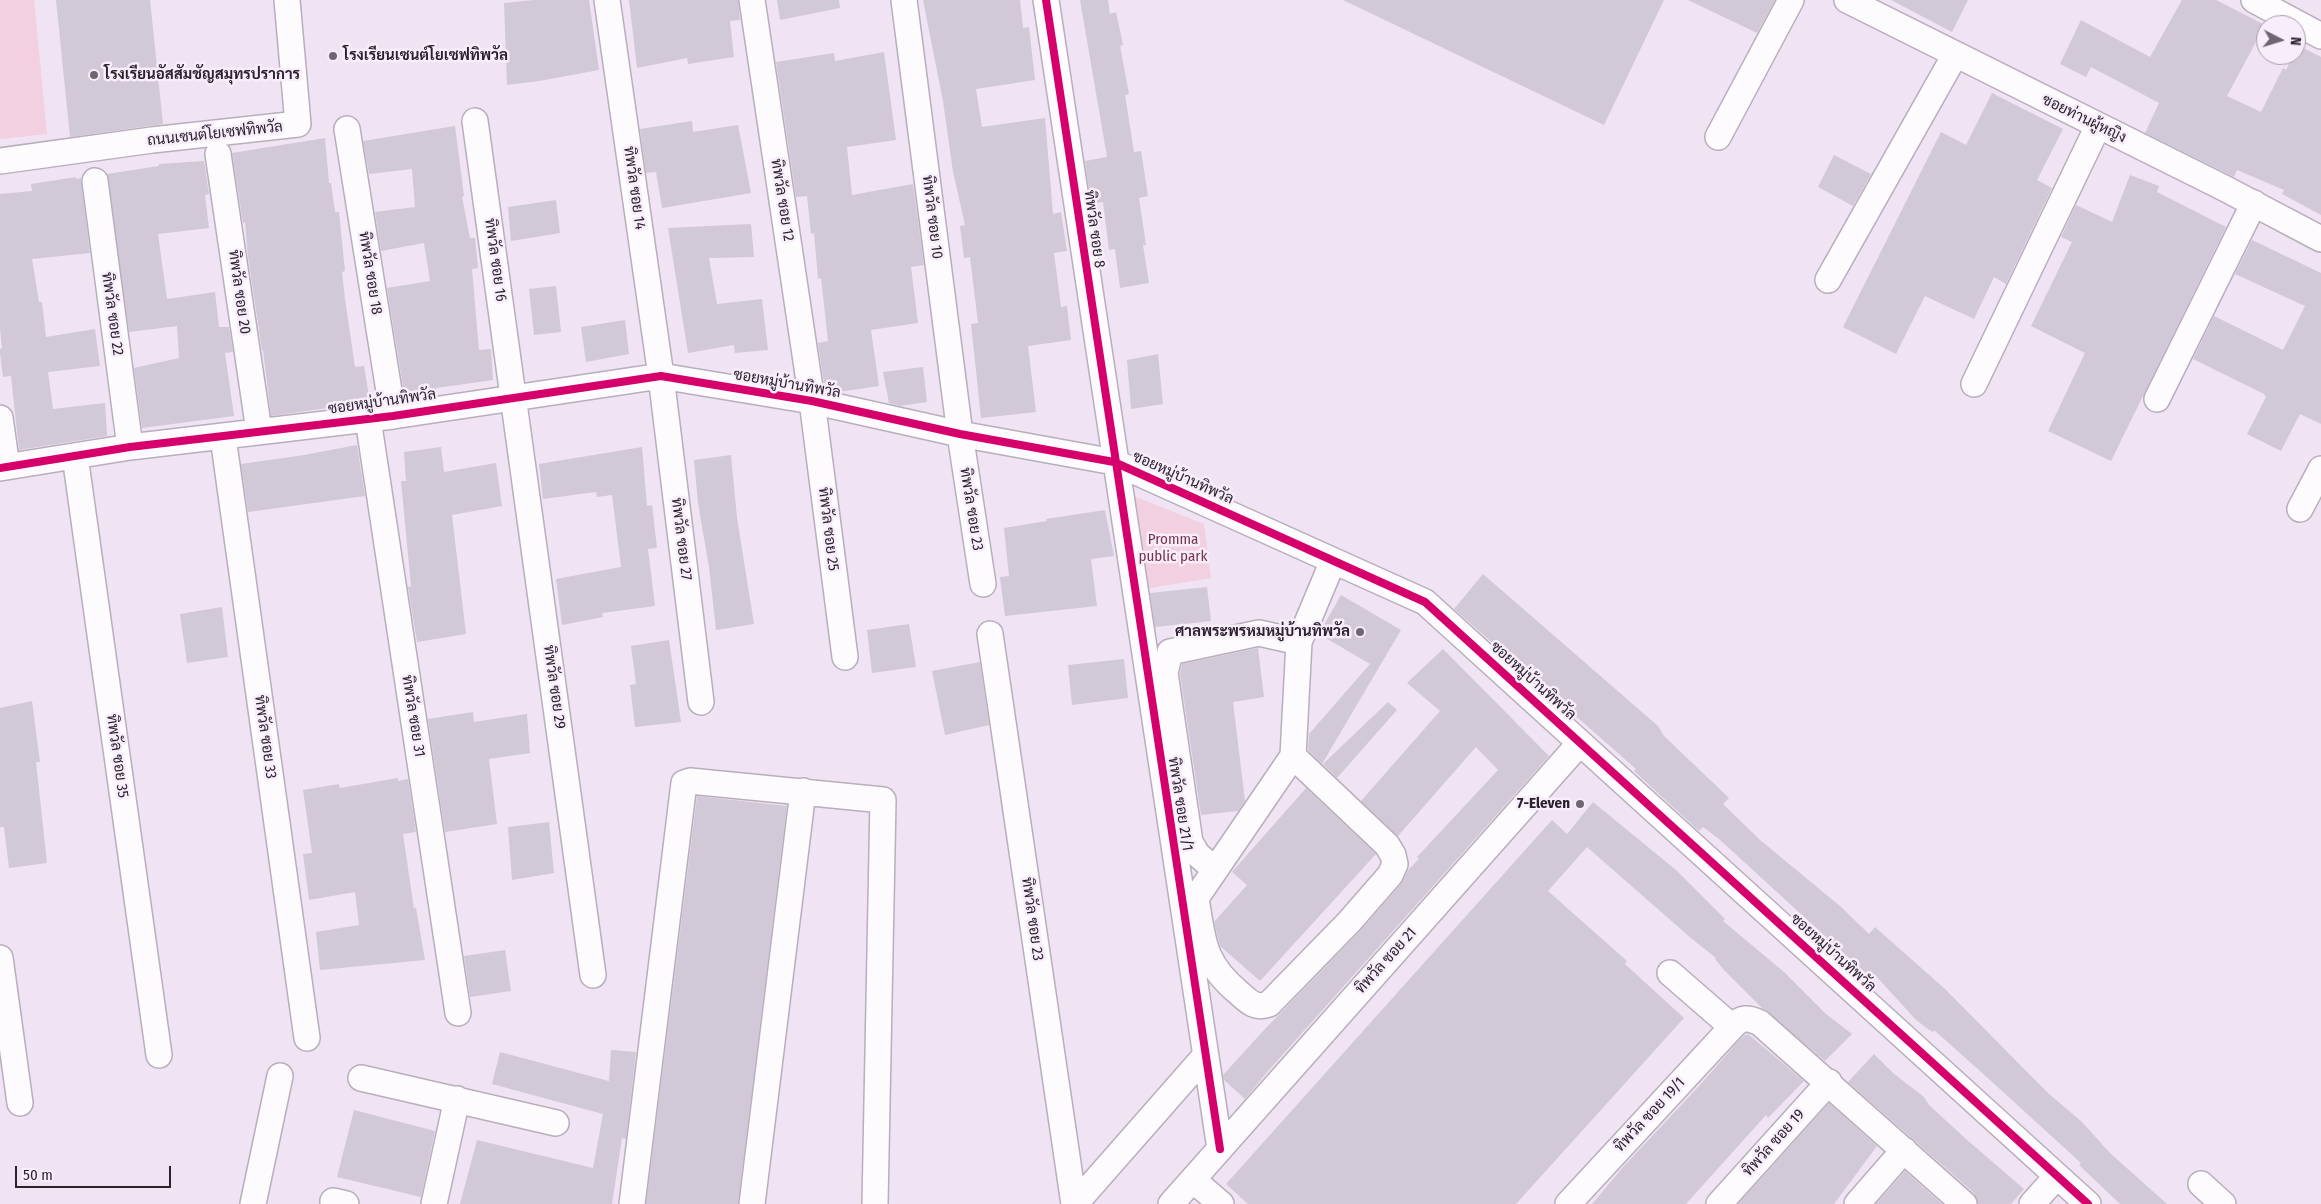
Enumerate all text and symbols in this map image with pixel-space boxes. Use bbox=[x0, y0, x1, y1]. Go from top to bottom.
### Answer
north arrow bbox=[2256, 15, 2306, 65]
text: N bbox=[2287, 36, 2304, 46]
place label: โรงเรียนเซนต์โยเซฟทิพวัล bbox=[343, 47, 508, 65]
marker: โรงเรียนเซนต์โยเซฟทิพวัล bbox=[327, 50, 339, 62]
place label: โรงเรียนอัสสัมชัญสมุทรปราการ bbox=[104, 66, 300, 84]
marker: โรงเรียนอัสสัมชัญสมุทรปราการ bbox=[88, 69, 100, 81]
street label: ซอยท่านผู้หญิง bbox=[2039, 91, 2129, 147]
street label: ถนนเซนต์โยเซฟทิพวัล bbox=[146, 118, 284, 150]
street label: ทิพวัล ซอย 14 bbox=[619, 145, 649, 231]
street label: ทิพวัล ซอย 12 bbox=[767, 158, 797, 242]
street label: ทิพวัล ซอย 10 bbox=[918, 174, 946, 260]
street label: ทิพวัล ซอย 8 bbox=[1080, 189, 1108, 269]
street label: ทิพวัล ซอย 16 bbox=[480, 217, 510, 303]
street label: ทิพวัล ซอย 18 bbox=[355, 230, 385, 316]
street label: ทิพวัล ซอย 20 bbox=[224, 249, 254, 335]
street label: ทิพวัล ซอย 22 bbox=[97, 271, 127, 357]
street label: ซอยหมู่บ้านทิพวัล bbox=[732, 366, 842, 402]
street label: ซอยหมู่บ้านทิพวัล bbox=[327, 386, 437, 418]
street label: ซอยหมู่บ้านทิพวัล bbox=[1130, 448, 1236, 508]
street label: ทิพวัล ซอย 23 bbox=[956, 466, 986, 552]
street label: ทิพวัล ซอย 25 bbox=[814, 486, 842, 572]
street label: ทิพวัล ซอย 27 bbox=[667, 497, 695, 581]
park label: Promma public park bbox=[1139, 531, 1207, 566]
place label: ศาลพระพรหมหมู่บ้านทิพวัล bbox=[1175, 623, 1350, 641]
marker: ศาลพระพรหมหมู่บ้านทิพวัล bbox=[1354, 626, 1366, 638]
street label: ซอยหมู่บ้านทิพวัล bbox=[1487, 638, 1579, 724]
street label: ทิพวัล ซอย 29 bbox=[539, 644, 569, 730]
street label: ทิพวัล ซอย 31 bbox=[398, 674, 428, 758]
street label: ทิพวัล ซอย 33 bbox=[250, 694, 280, 780]
street label: ทิพวัล ซอย 35 bbox=[102, 713, 132, 799]
street label: ทิพวัล ซอย 21/1 bbox=[1164, 756, 1196, 852]
place label: 7-Eleven bbox=[1517, 795, 1570, 813]
marker: 7-Eleven bbox=[1574, 798, 1586, 810]
street label: ทิพวัล ซอย 23 bbox=[1017, 876, 1047, 962]
street label: ซอยหมู่บ้านทิพวัล bbox=[1787, 910, 1879, 996]
street label: ทิพวัล ซอย 21 bbox=[1352, 924, 1420, 998]
street label: ทิพวัล ซอย 19/1 bbox=[1611, 1074, 1689, 1156]
street label: ทิพวัล ซอย 19 bbox=[1739, 1106, 1809, 1180]
scale bar bbox=[18, 1156, 174, 1188]
text: 50 m bbox=[23, 1166, 53, 1184]

